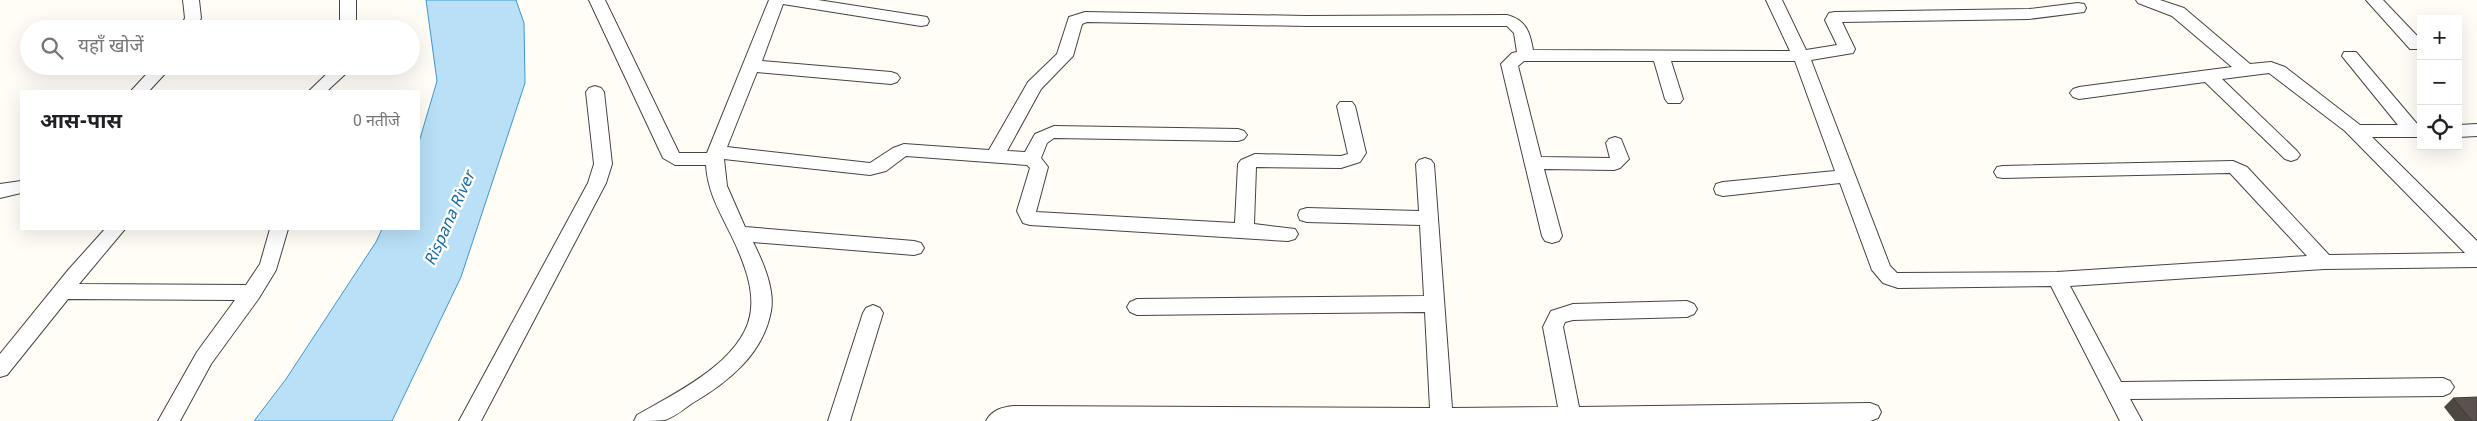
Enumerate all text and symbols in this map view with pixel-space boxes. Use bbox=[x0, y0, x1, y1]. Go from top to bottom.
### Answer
map controls bbox=[2417, 15, 2462, 150]
button: + bbox=[2417, 15, 2462, 60]
search box bbox=[20, 20, 420, 75]
icon: search bbox=[38, 34, 66, 62]
text: यहाँ खोजें bbox=[78, 35, 144, 60]
button: − bbox=[2417, 60, 2462, 105]
button: locate bbox=[2417, 105, 2462, 150]
text: आस-पास bbox=[40, 109, 122, 137]
text: 0 नतीजे bbox=[353, 112, 400, 133]
water label: Rispana River bbox=[421, 166, 482, 270]

